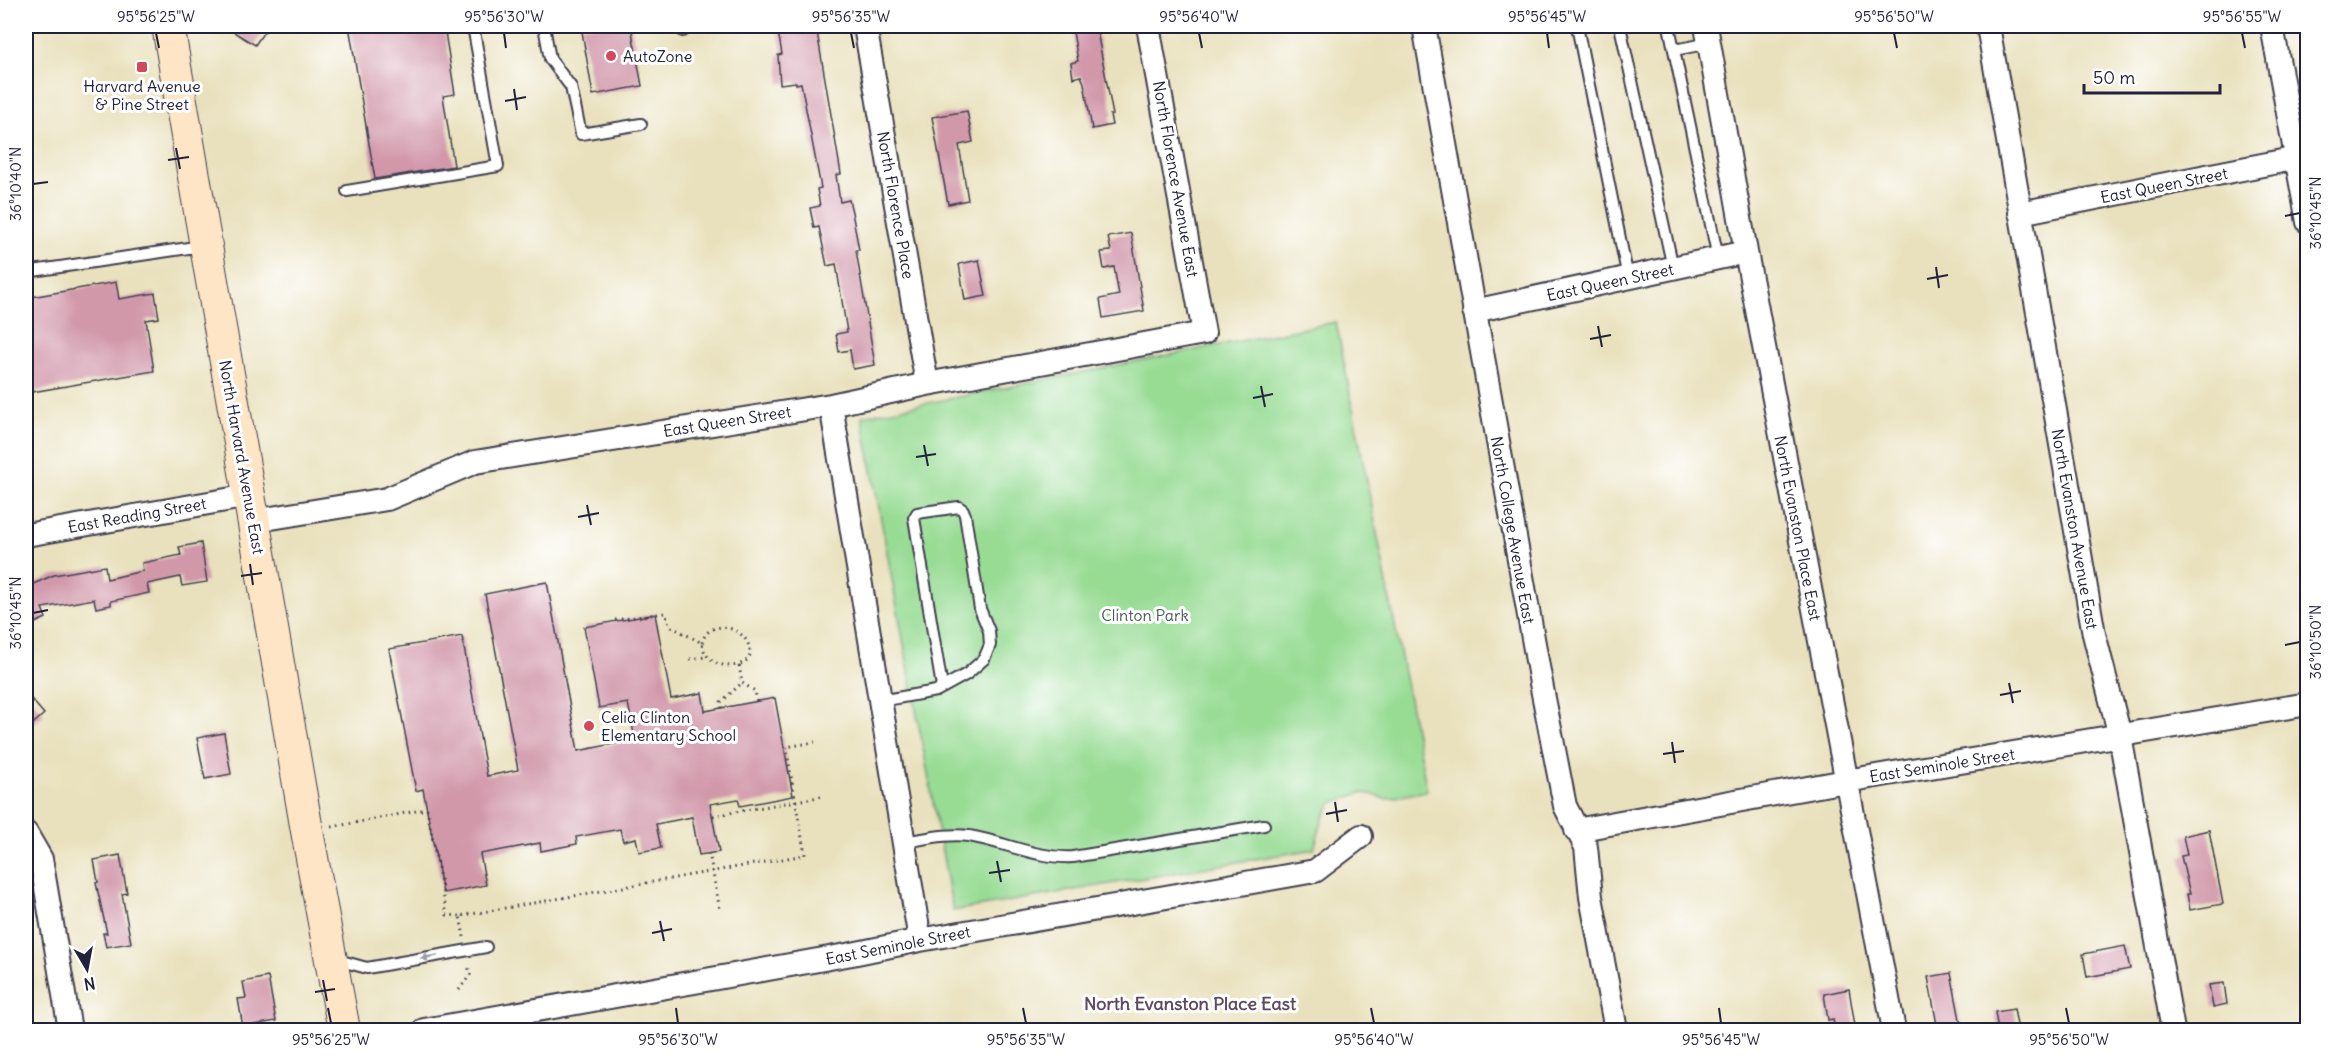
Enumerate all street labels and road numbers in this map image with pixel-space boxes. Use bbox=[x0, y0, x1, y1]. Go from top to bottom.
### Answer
street label: North Florence Avenue East bbox=[1149, 79, 1203, 279]
street label: North Florence Place bbox=[873, 130, 919, 280]
street label: East Queen Street bbox=[2099, 163, 2230, 207]
street label: East Queen Street bbox=[1545, 259, 1676, 305]
street label: North Harvard Avenue East bbox=[215, 358, 269, 556]
street label: East Queen Street bbox=[662, 401, 793, 441]
street label: North Evanston Avenue East bbox=[2048, 427, 2103, 631]
street label: North Evanston Place East bbox=[1770, 434, 1826, 623]
street label: North College Avenue East bbox=[1487, 435, 1539, 626]
street label: East Reading Street bbox=[66, 493, 208, 537]
street label: East Seminole Street bbox=[1868, 744, 2017, 786]
street label: East Seminole Street bbox=[824, 921, 973, 969]

